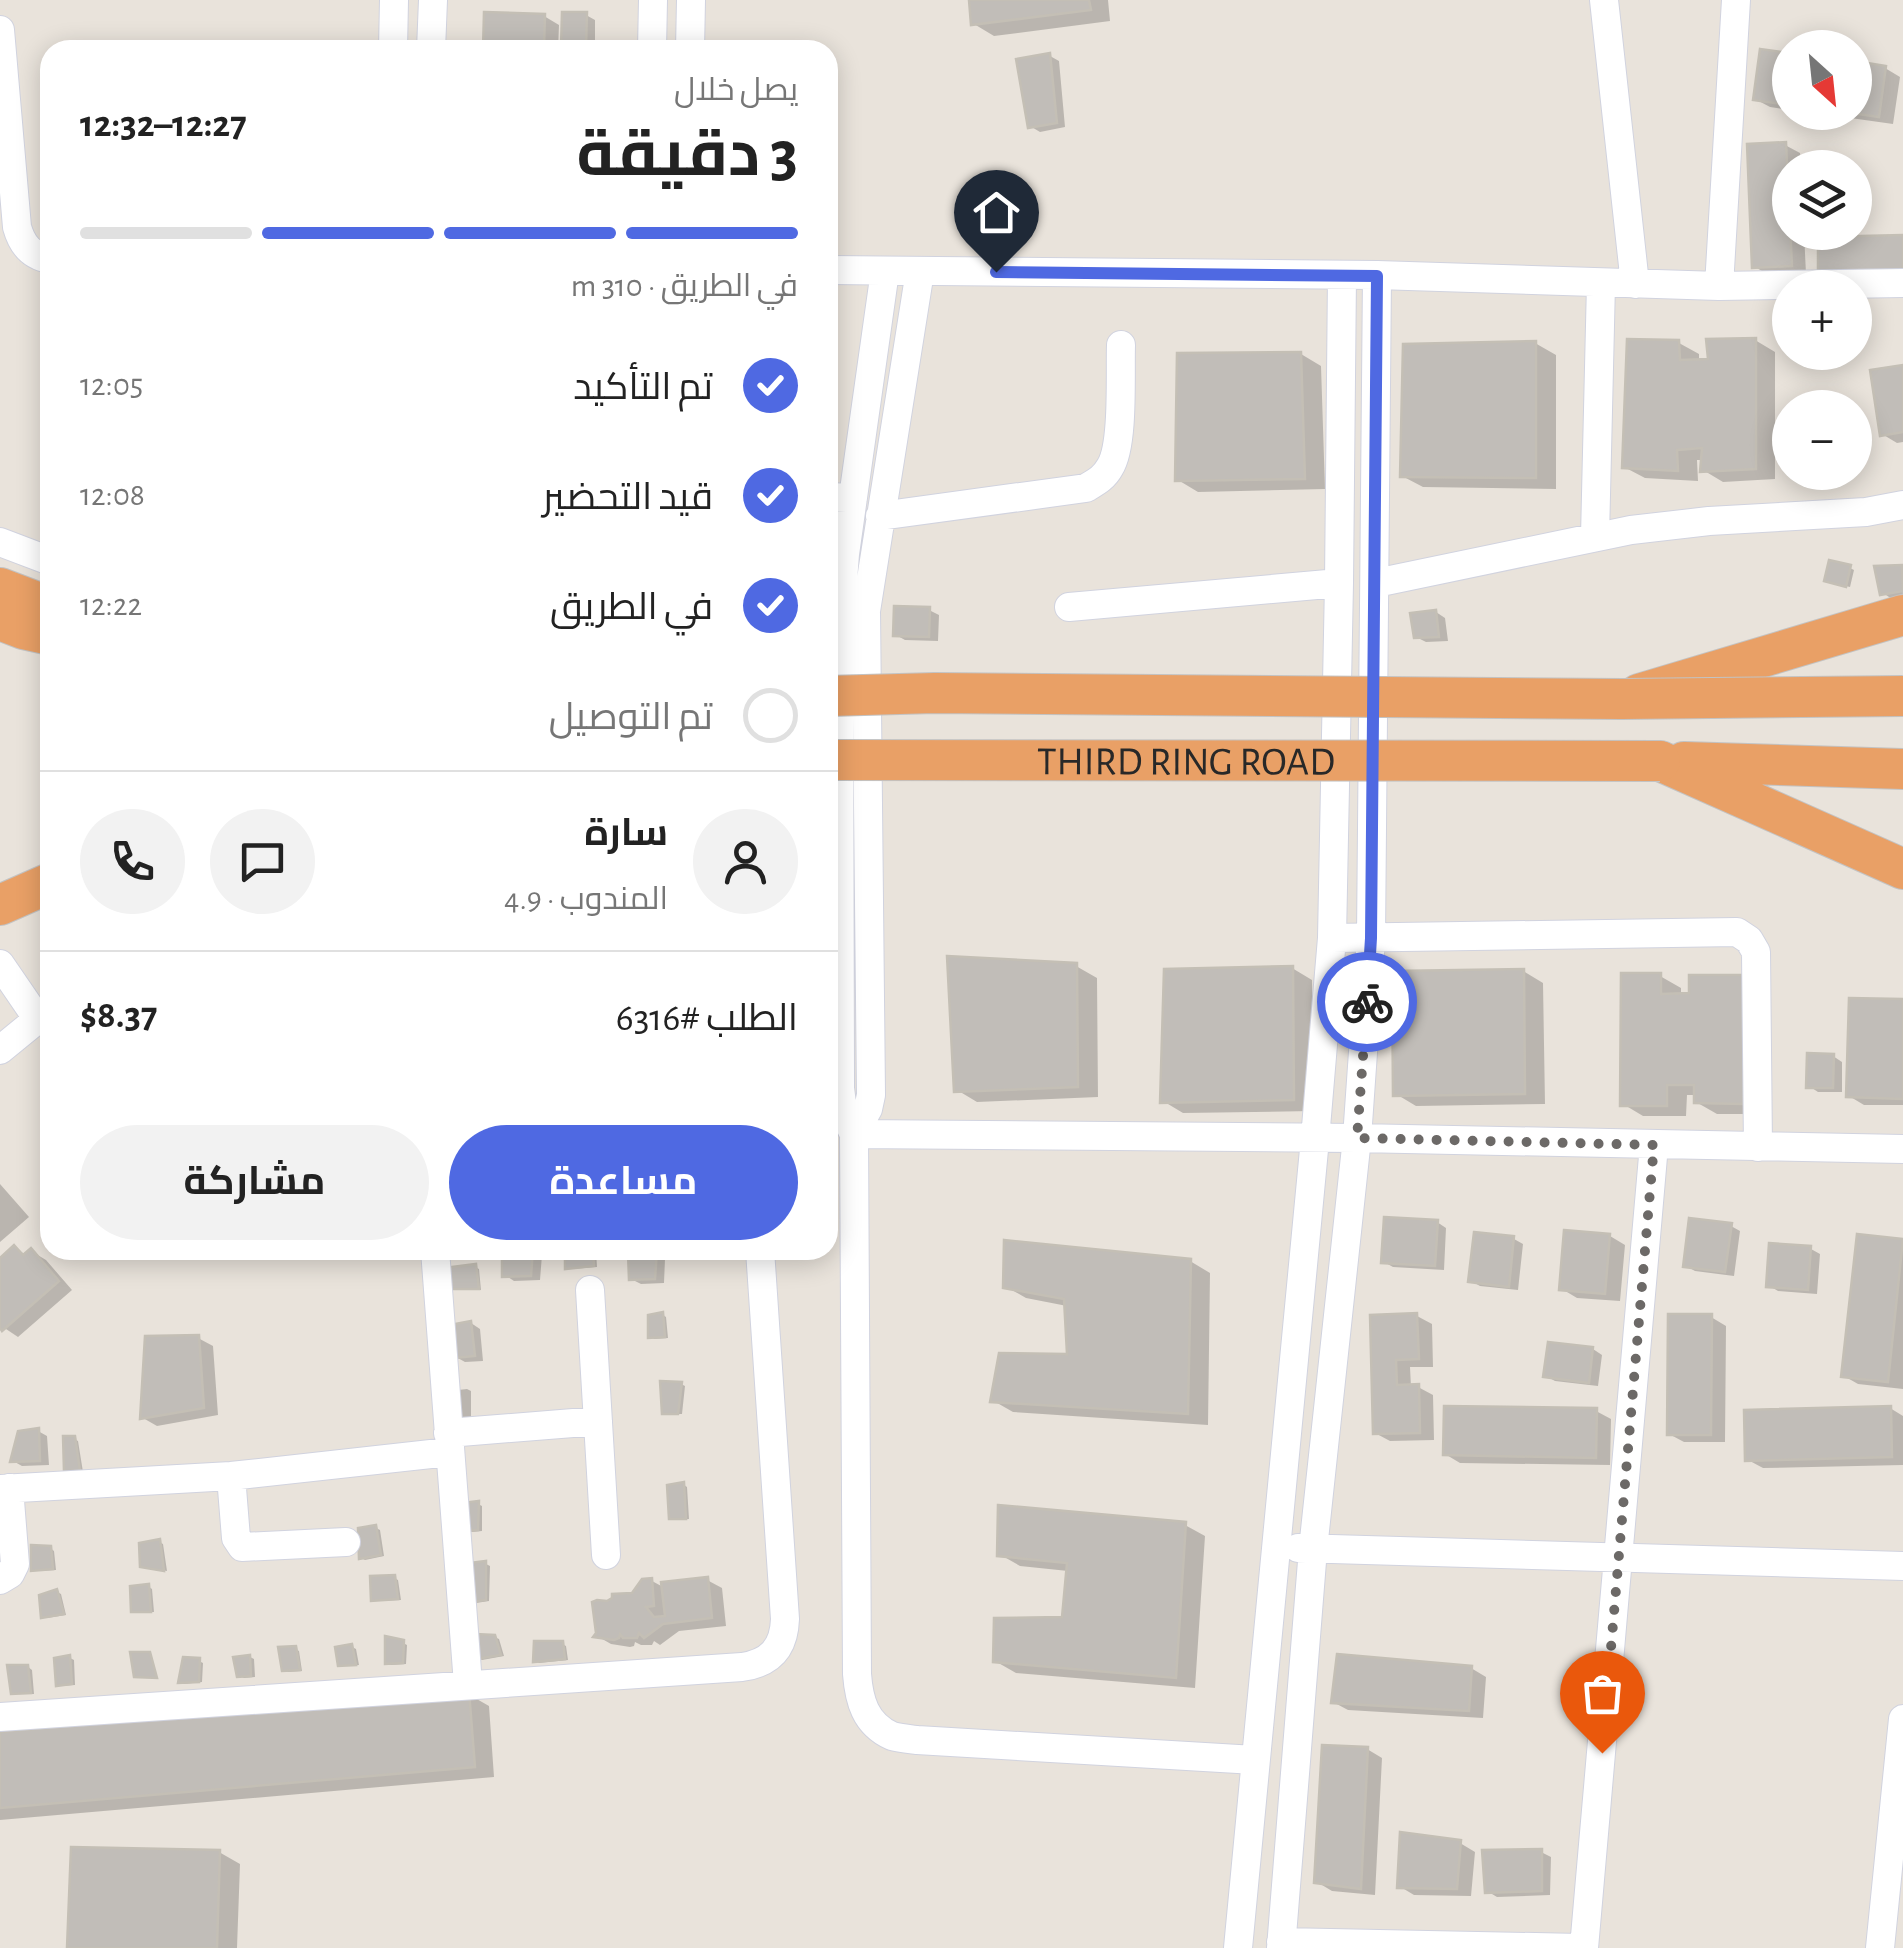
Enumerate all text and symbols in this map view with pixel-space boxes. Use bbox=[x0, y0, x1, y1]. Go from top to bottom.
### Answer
north arrow bbox=[1772, 30, 1872, 130]
map controls bbox=[1772, 30, 1872, 490]
text: يصل خلال bbox=[674, 74, 798, 106]
text: 12:27–12:32 bbox=[80, 106, 247, 144]
text: 3 دقيقة bbox=[576, 123, 798, 188]
button: layers bbox=[1772, 150, 1872, 250]
pin bbox=[954, 170, 1039, 273]
icon: home bbox=[969, 185, 1024, 240]
text: في الطريق · 310 m bbox=[571, 270, 798, 302]
button: + bbox=[1772, 270, 1872, 370]
icon: check bbox=[743, 358, 798, 413]
text: 12:05 bbox=[80, 369, 143, 401]
text: تم التأكيد bbox=[573, 369, 713, 407]
button: − bbox=[1772, 390, 1872, 490]
icon: check bbox=[743, 468, 798, 523]
text: 12:08 bbox=[80, 479, 145, 511]
text: قيد التحضير bbox=[542, 479, 713, 517]
icon: check bbox=[743, 578, 798, 633]
text: 12:22 bbox=[80, 589, 142, 621]
text: في الطريق bbox=[550, 589, 713, 627]
text: تم التوصيل bbox=[549, 699, 713, 737]
street label: THIRD RING ROAD bbox=[1037, 742, 1335, 783]
button: phone bbox=[80, 809, 185, 914]
button: chat bbox=[210, 809, 315, 914]
button: person bbox=[693, 809, 798, 914]
text: سارة bbox=[585, 815, 668, 853]
text: المندوب · 4.9 bbox=[504, 883, 668, 915]
courier bbox=[1317, 952, 1417, 1052]
icon: bike bbox=[1340, 975, 1395, 1030]
text: $8.37 bbox=[80, 997, 157, 1035]
text: الطلب #6316 bbox=[616, 1000, 798, 1038]
button: مشاركة bbox=[80, 1125, 429, 1240]
button: مساعدة bbox=[449, 1125, 798, 1240]
pin bbox=[1560, 1651, 1645, 1754]
icon: bag bbox=[1575, 1666, 1630, 1721]

